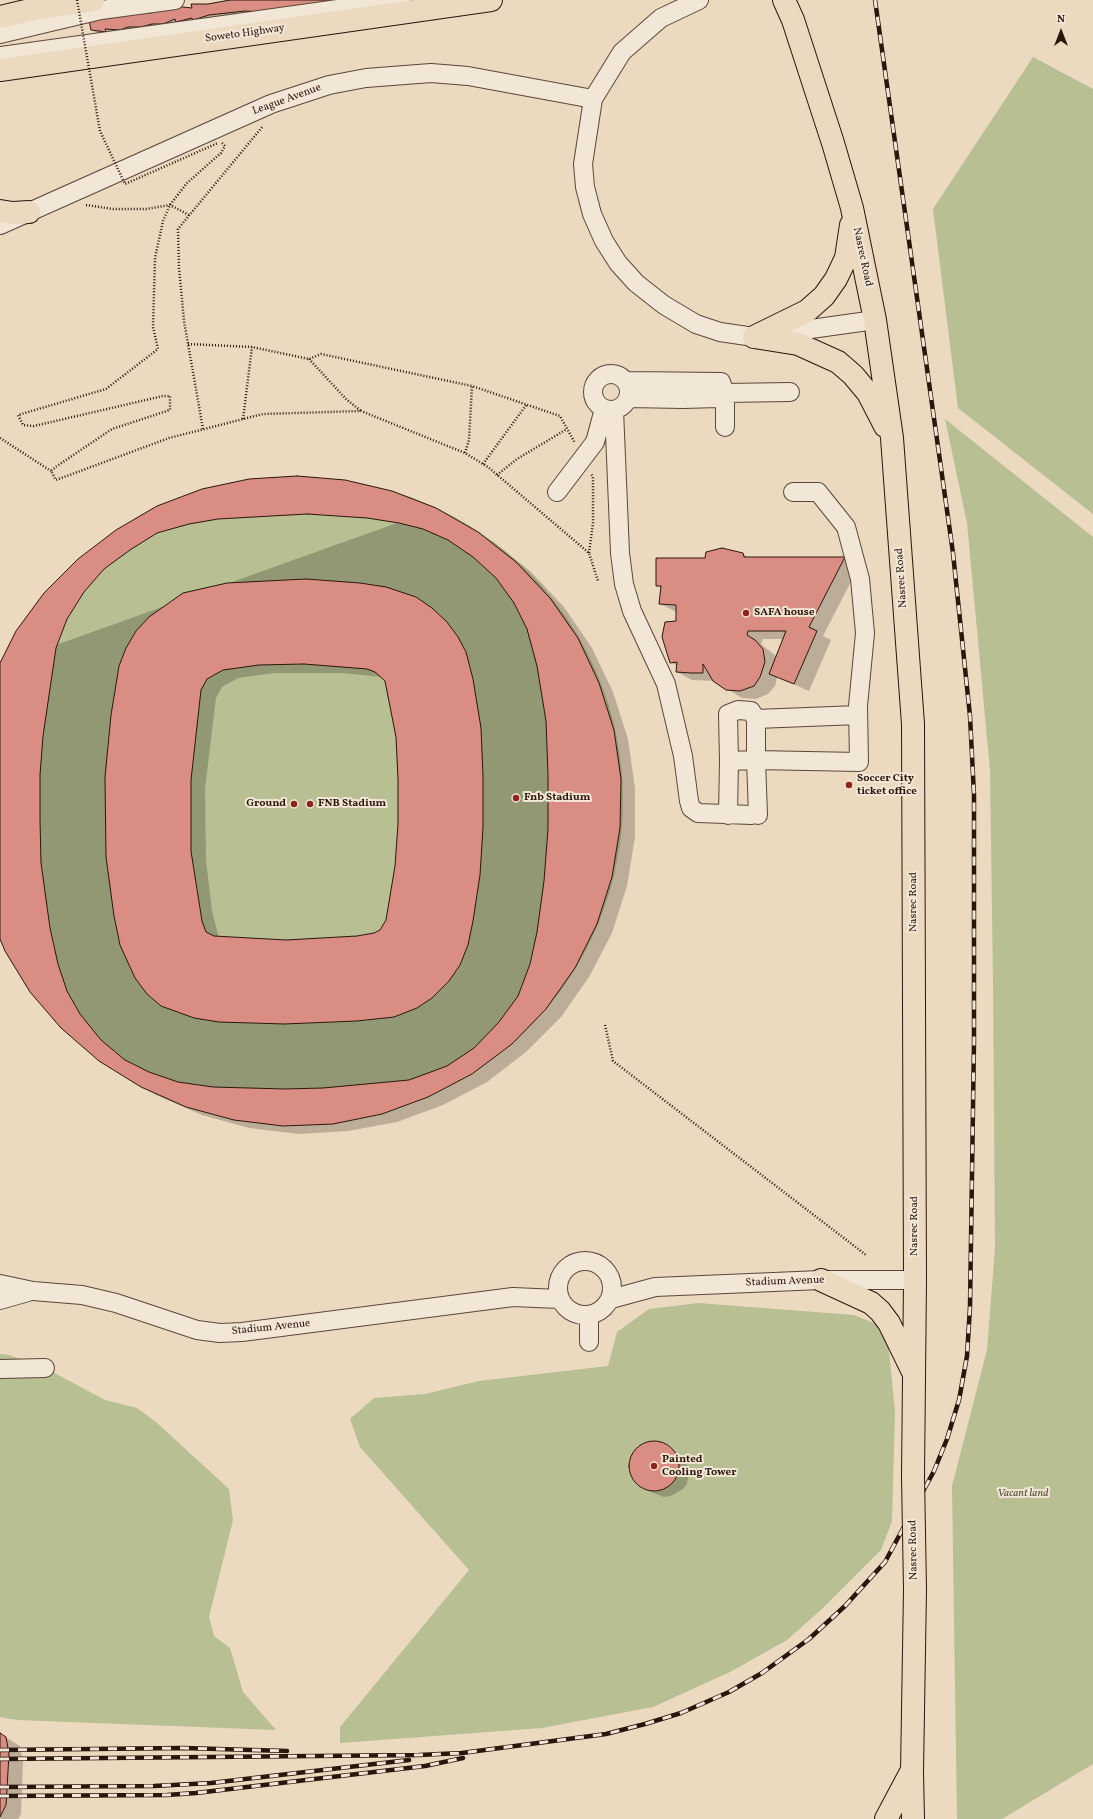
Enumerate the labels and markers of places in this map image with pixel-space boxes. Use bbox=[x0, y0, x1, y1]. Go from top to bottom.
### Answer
place label: SAFA house bbox=[754, 606, 815, 620]
marker: SAFA house bbox=[741, 608, 751, 618]
place label: Soccer City ticket office bbox=[857, 772, 917, 798]
marker: Soccer City ticket office bbox=[844, 780, 854, 790]
place label: Fnb Stadium bbox=[524, 791, 590, 805]
marker: Fnb Stadium bbox=[511, 793, 521, 803]
place label: Ground bbox=[246, 797, 286, 811]
place label: FNB Stadium bbox=[318, 797, 386, 811]
marker: Ground bbox=[289, 799, 299, 809]
marker: FNB Stadium bbox=[305, 799, 315, 809]
place label: Painted Cooling Tower bbox=[662, 1453, 736, 1479]
marker: Painted Cooling Tower bbox=[649, 1461, 659, 1471]

